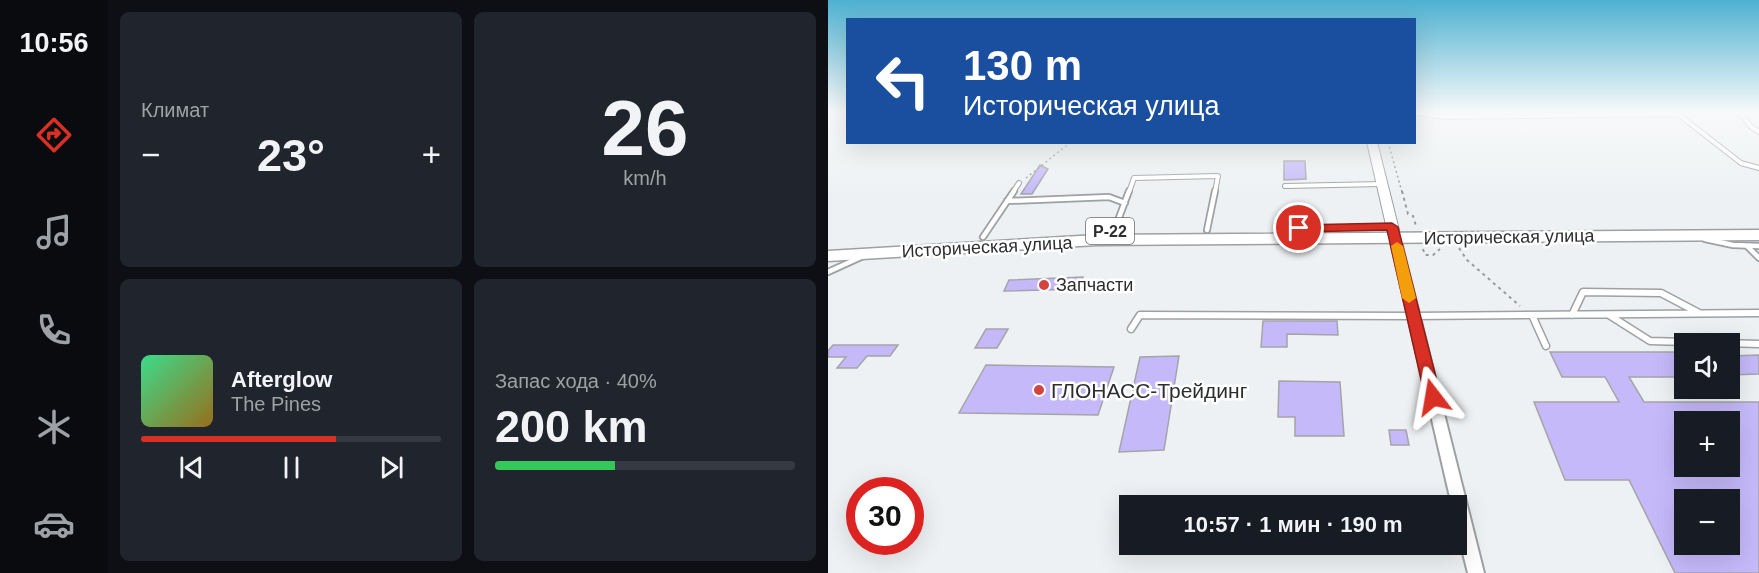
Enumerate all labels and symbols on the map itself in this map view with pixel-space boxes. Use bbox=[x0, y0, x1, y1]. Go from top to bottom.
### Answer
pin bbox=[1273, 202, 1324, 253]
road number: Р-22 bbox=[1086, 218, 1134, 244]
street label: Историческая улица bbox=[1423, 225, 1596, 248]
street label: Историческая улица bbox=[901, 232, 1074, 261]
place label: Запчасти bbox=[1056, 275, 1133, 295]
marker: Запчасти bbox=[1037, 278, 1051, 292]
position arrow bbox=[1401, 365, 1465, 429]
place label: ГЛОНАСС-Трейдинг bbox=[1051, 379, 1248, 402]
marker: ГЛОНАСС-Трейдинг bbox=[1032, 383, 1046, 397]
speed limit sign: 30 bbox=[846, 477, 924, 555]

